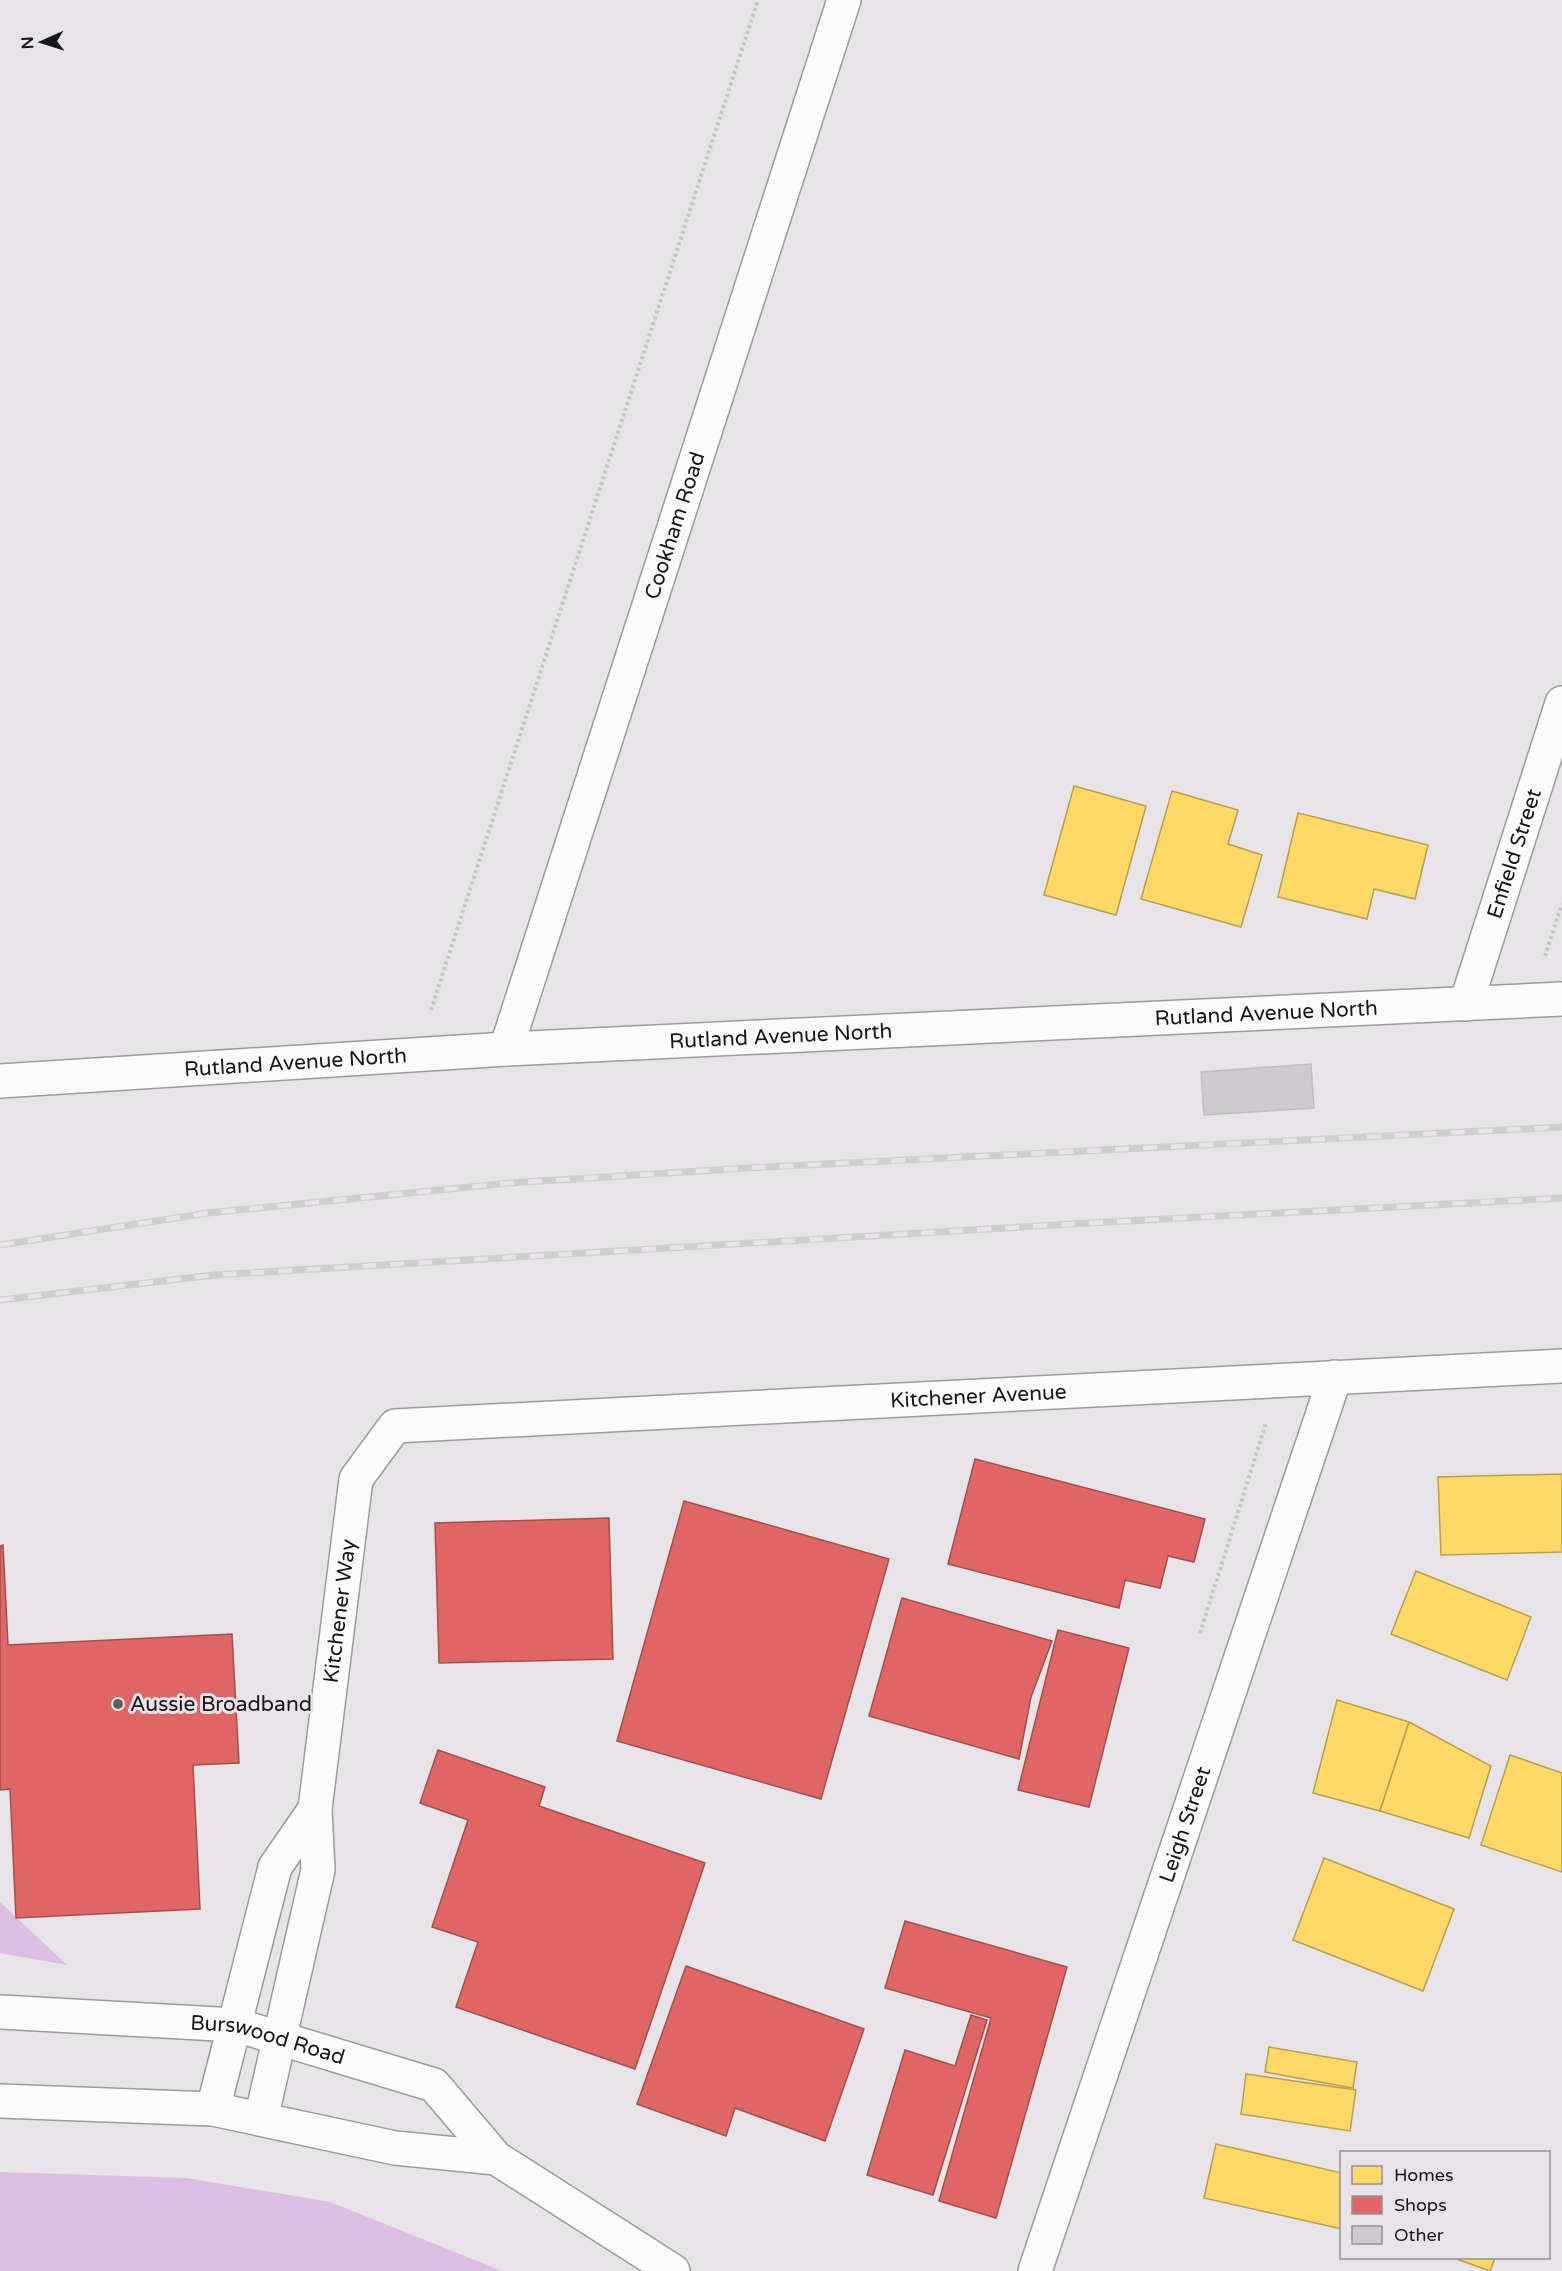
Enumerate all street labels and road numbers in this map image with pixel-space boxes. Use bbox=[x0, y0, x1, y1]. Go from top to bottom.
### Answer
street label: Cookham Road bbox=[640, 449, 711, 603]
street label: Enfield Street bbox=[1482, 785, 1547, 922]
street label: Rutland Avenue North bbox=[1154, 996, 1378, 1031]
street label: Rutland Avenue North bbox=[669, 1019, 893, 1054]
street label: Rutland Avenue North bbox=[183, 1043, 408, 1082]
street label: Kitchener Avenue bbox=[890, 1379, 1067, 1414]
street label: Kitchener Way bbox=[319, 1538, 361, 1684]
street label: Leigh Street bbox=[1154, 1763, 1216, 1886]
street label: Burswood Road bbox=[190, 2010, 348, 2070]

